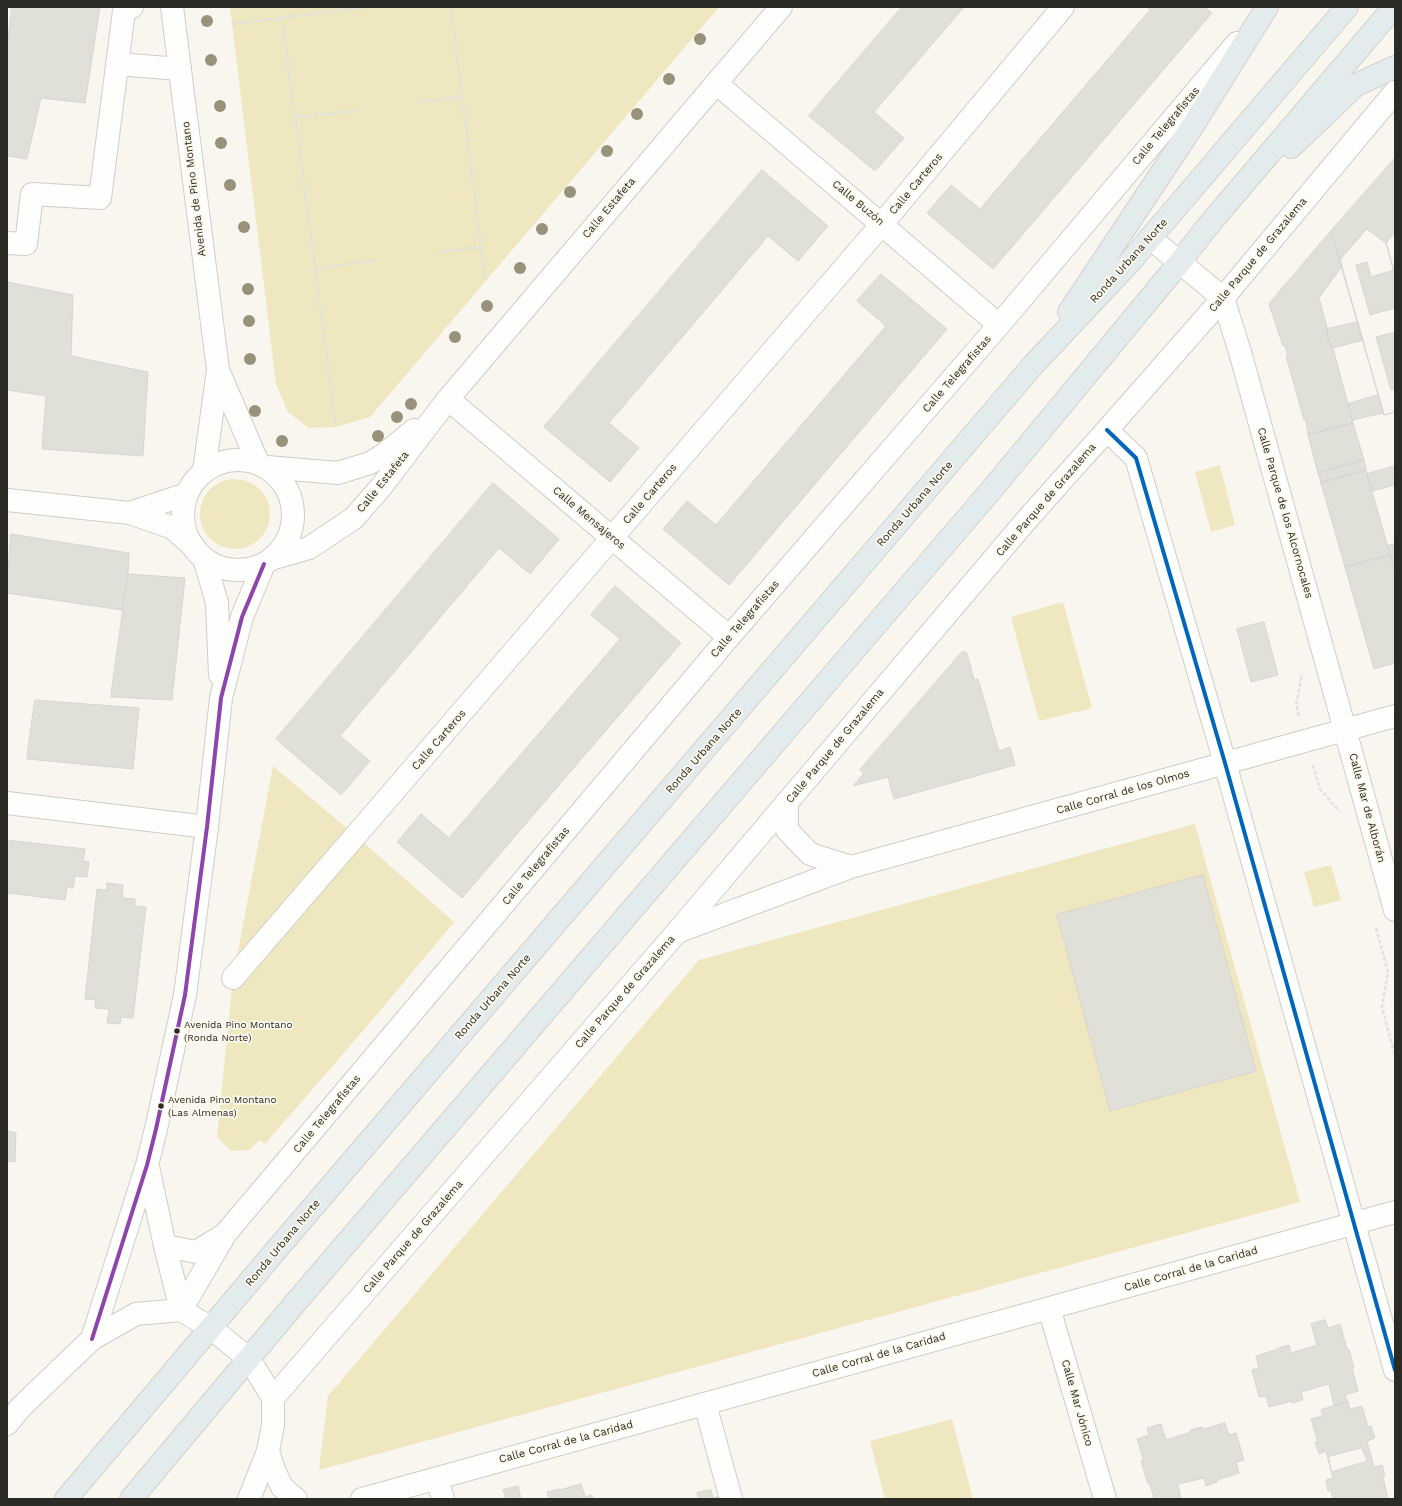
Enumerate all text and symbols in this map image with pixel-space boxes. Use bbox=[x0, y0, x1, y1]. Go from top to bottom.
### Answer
street label: Calle Telegrafistas bbox=[1129, 84, 1203, 168]
street label: Avenida de Pino Montano bbox=[179, 121, 209, 257]
street label: Calle Carteros bbox=[886, 151, 946, 217]
street label: Calle Estafeta bbox=[580, 175, 638, 241]
street label: Calle Buzón bbox=[829, 177, 887, 229]
street label: Calle Parque de Grazalema bbox=[1206, 195, 1310, 315]
street label: Ronda Urbana Norte bbox=[1088, 216, 1170, 306]
street label: Calle Telegrafistas bbox=[920, 333, 994, 415]
street label: Calle Parque de los Alcornocales bbox=[1254, 426, 1316, 600]
street label: Calle Parque de Grazalema bbox=[993, 441, 1099, 559]
street label: Calle Estafeta bbox=[354, 449, 412, 515]
street label: Ronda Urbana Norte bbox=[874, 458, 956, 550]
street label: Calle Carteros bbox=[620, 461, 680, 527]
street label: Calle Mensajeros bbox=[550, 484, 628, 552]
street label: Calle Telegrafistas bbox=[708, 578, 782, 660]
street label: Calle Parque de Grazalema bbox=[783, 686, 887, 806]
street label: Ronda Urbana Norte bbox=[663, 705, 745, 797]
street label: Calle Carteros bbox=[409, 707, 469, 773]
street label: Calle Mar de Alborán bbox=[1346, 752, 1388, 864]
street label: Calle Corral de los Olmos bbox=[1055, 767, 1191, 817]
street label: Calle Telegrafistas bbox=[499, 824, 573, 908]
street label: Calle Parque de Grazalema bbox=[572, 933, 678, 1051]
street label: Ronda Urbana Norte bbox=[452, 951, 534, 1043]
place label: Avenida Pino Montano (Ronda Norte) bbox=[184, 1019, 292, 1042]
marker: Avenida Pino Montano (Ronda Norte) bbox=[172, 1026, 182, 1036]
street label: Calle Telegrafistas bbox=[290, 1072, 364, 1156]
place label: Avenida Pino Montano (Las Almenas) bbox=[168, 1094, 276, 1118]
marker: Avenida Pino Montano (Las Almenas) bbox=[156, 1101, 166, 1111]
street label: Calle Parque de Grazalema bbox=[360, 1178, 466, 1296]
street label: Ronda Urbana Norte bbox=[243, 1197, 323, 1289]
street label: Calle Corral de la Caridad bbox=[1123, 1244, 1259, 1294]
street label: Calle Corral de la Caridad bbox=[811, 1330, 947, 1380]
street label: Calle Mar Jónico bbox=[1058, 1358, 1096, 1448]
street label: Calle Corral de la Caridad bbox=[497, 1418, 635, 1466]

